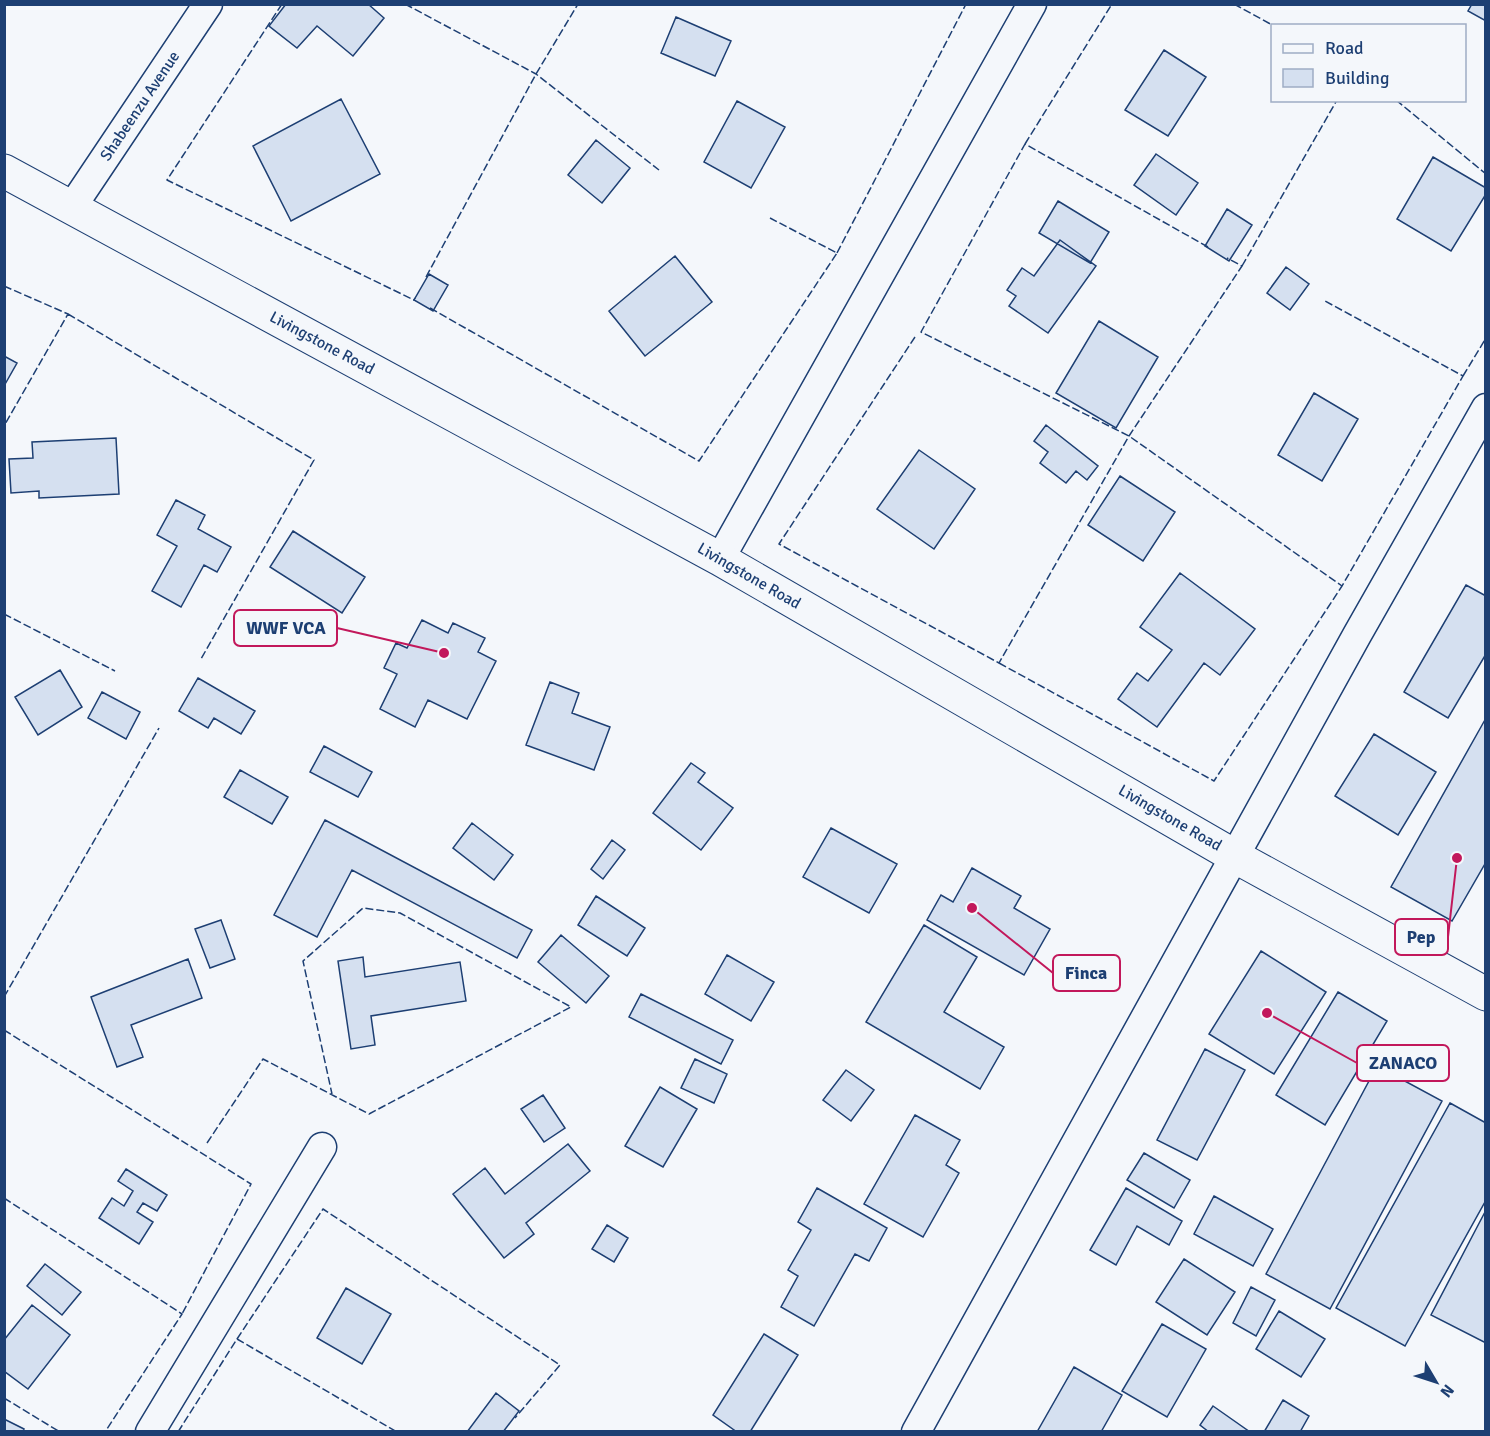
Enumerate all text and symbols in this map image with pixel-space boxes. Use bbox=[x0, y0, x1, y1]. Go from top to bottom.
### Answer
legend bbox=[1271, 24, 1466, 102]
text: Road bbox=[1325, 37, 1364, 59]
street label: Shabeenzu Avenue bbox=[96, 47, 184, 165]
text: Building bbox=[1325, 67, 1389, 89]
street label: Livingstone Road bbox=[266, 307, 378, 379]
street label: Livingstone Road bbox=[694, 538, 804, 614]
callout: WWF VCA bbox=[234, 610, 337, 646]
text: WWF VCA bbox=[246, 617, 326, 639]
street label: Livingstone Road bbox=[1115, 780, 1225, 856]
callout: Pep bbox=[1395, 919, 1448, 955]
text: Pep bbox=[1407, 926, 1436, 948]
callout: Finca bbox=[1053, 955, 1120, 991]
text: Finca bbox=[1065, 962, 1107, 984]
callout: ZANACO bbox=[1357, 1045, 1449, 1081]
text: ZANACO bbox=[1369, 1052, 1437, 1074]
north arrow bbox=[1406, 1352, 1466, 1412]
text: N bbox=[1436, 1380, 1458, 1401]

